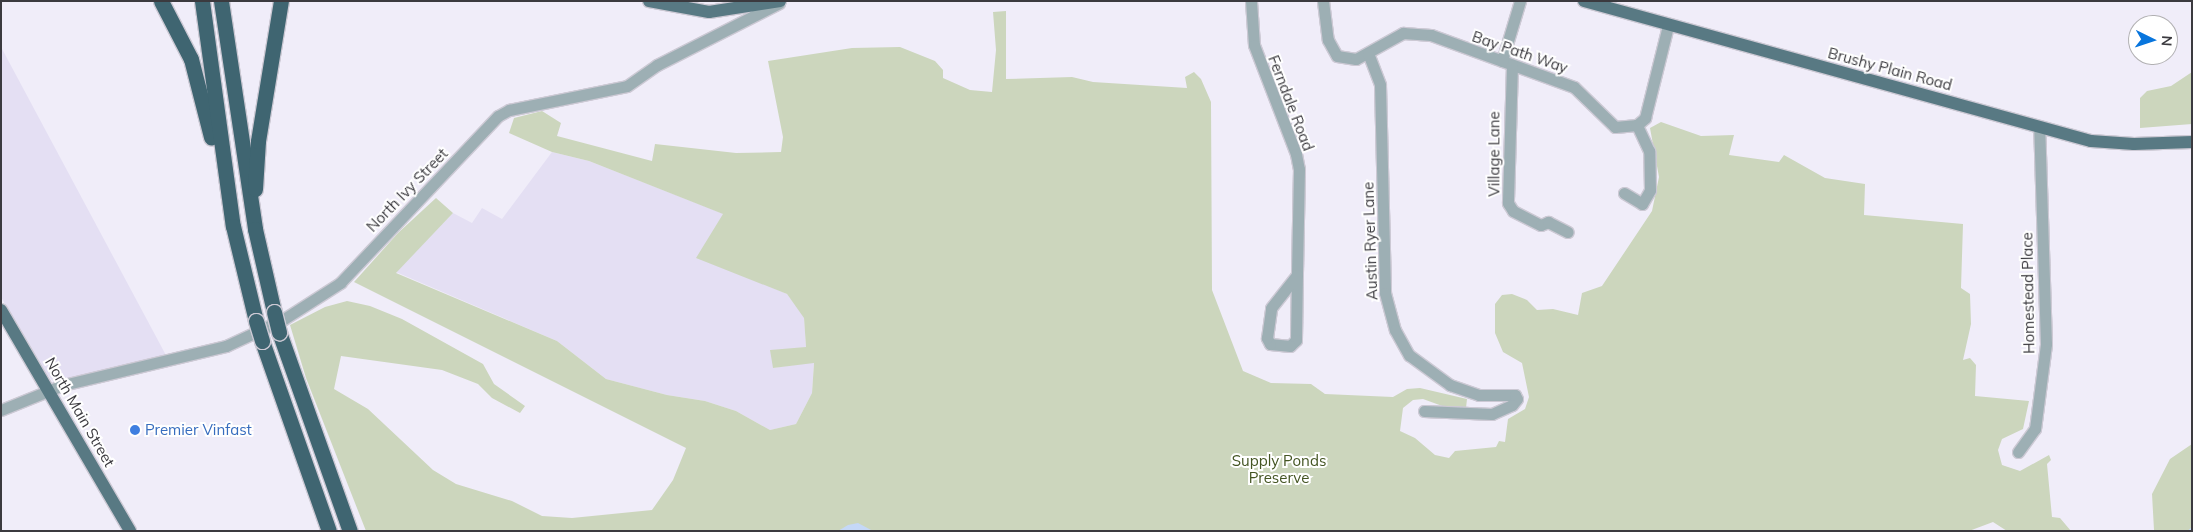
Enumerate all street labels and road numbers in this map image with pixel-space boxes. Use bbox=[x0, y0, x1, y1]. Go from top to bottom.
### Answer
street label: Bay Path Way bbox=[1470, 27, 1570, 77]
street label: Brushy Plain Road bbox=[1826, 44, 1954, 94]
street label: Ferndale Road bbox=[1265, 53, 1317, 153]
street label: Village Lane bbox=[1485, 111, 1503, 197]
street label: North Ivy Street bbox=[363, 145, 451, 235]
street label: Austin Ryer Lane bbox=[1359, 182, 1381, 300]
street label: Homestead Place bbox=[2018, 232, 2038, 354]
street label: North Main Street bbox=[41, 354, 119, 470]

